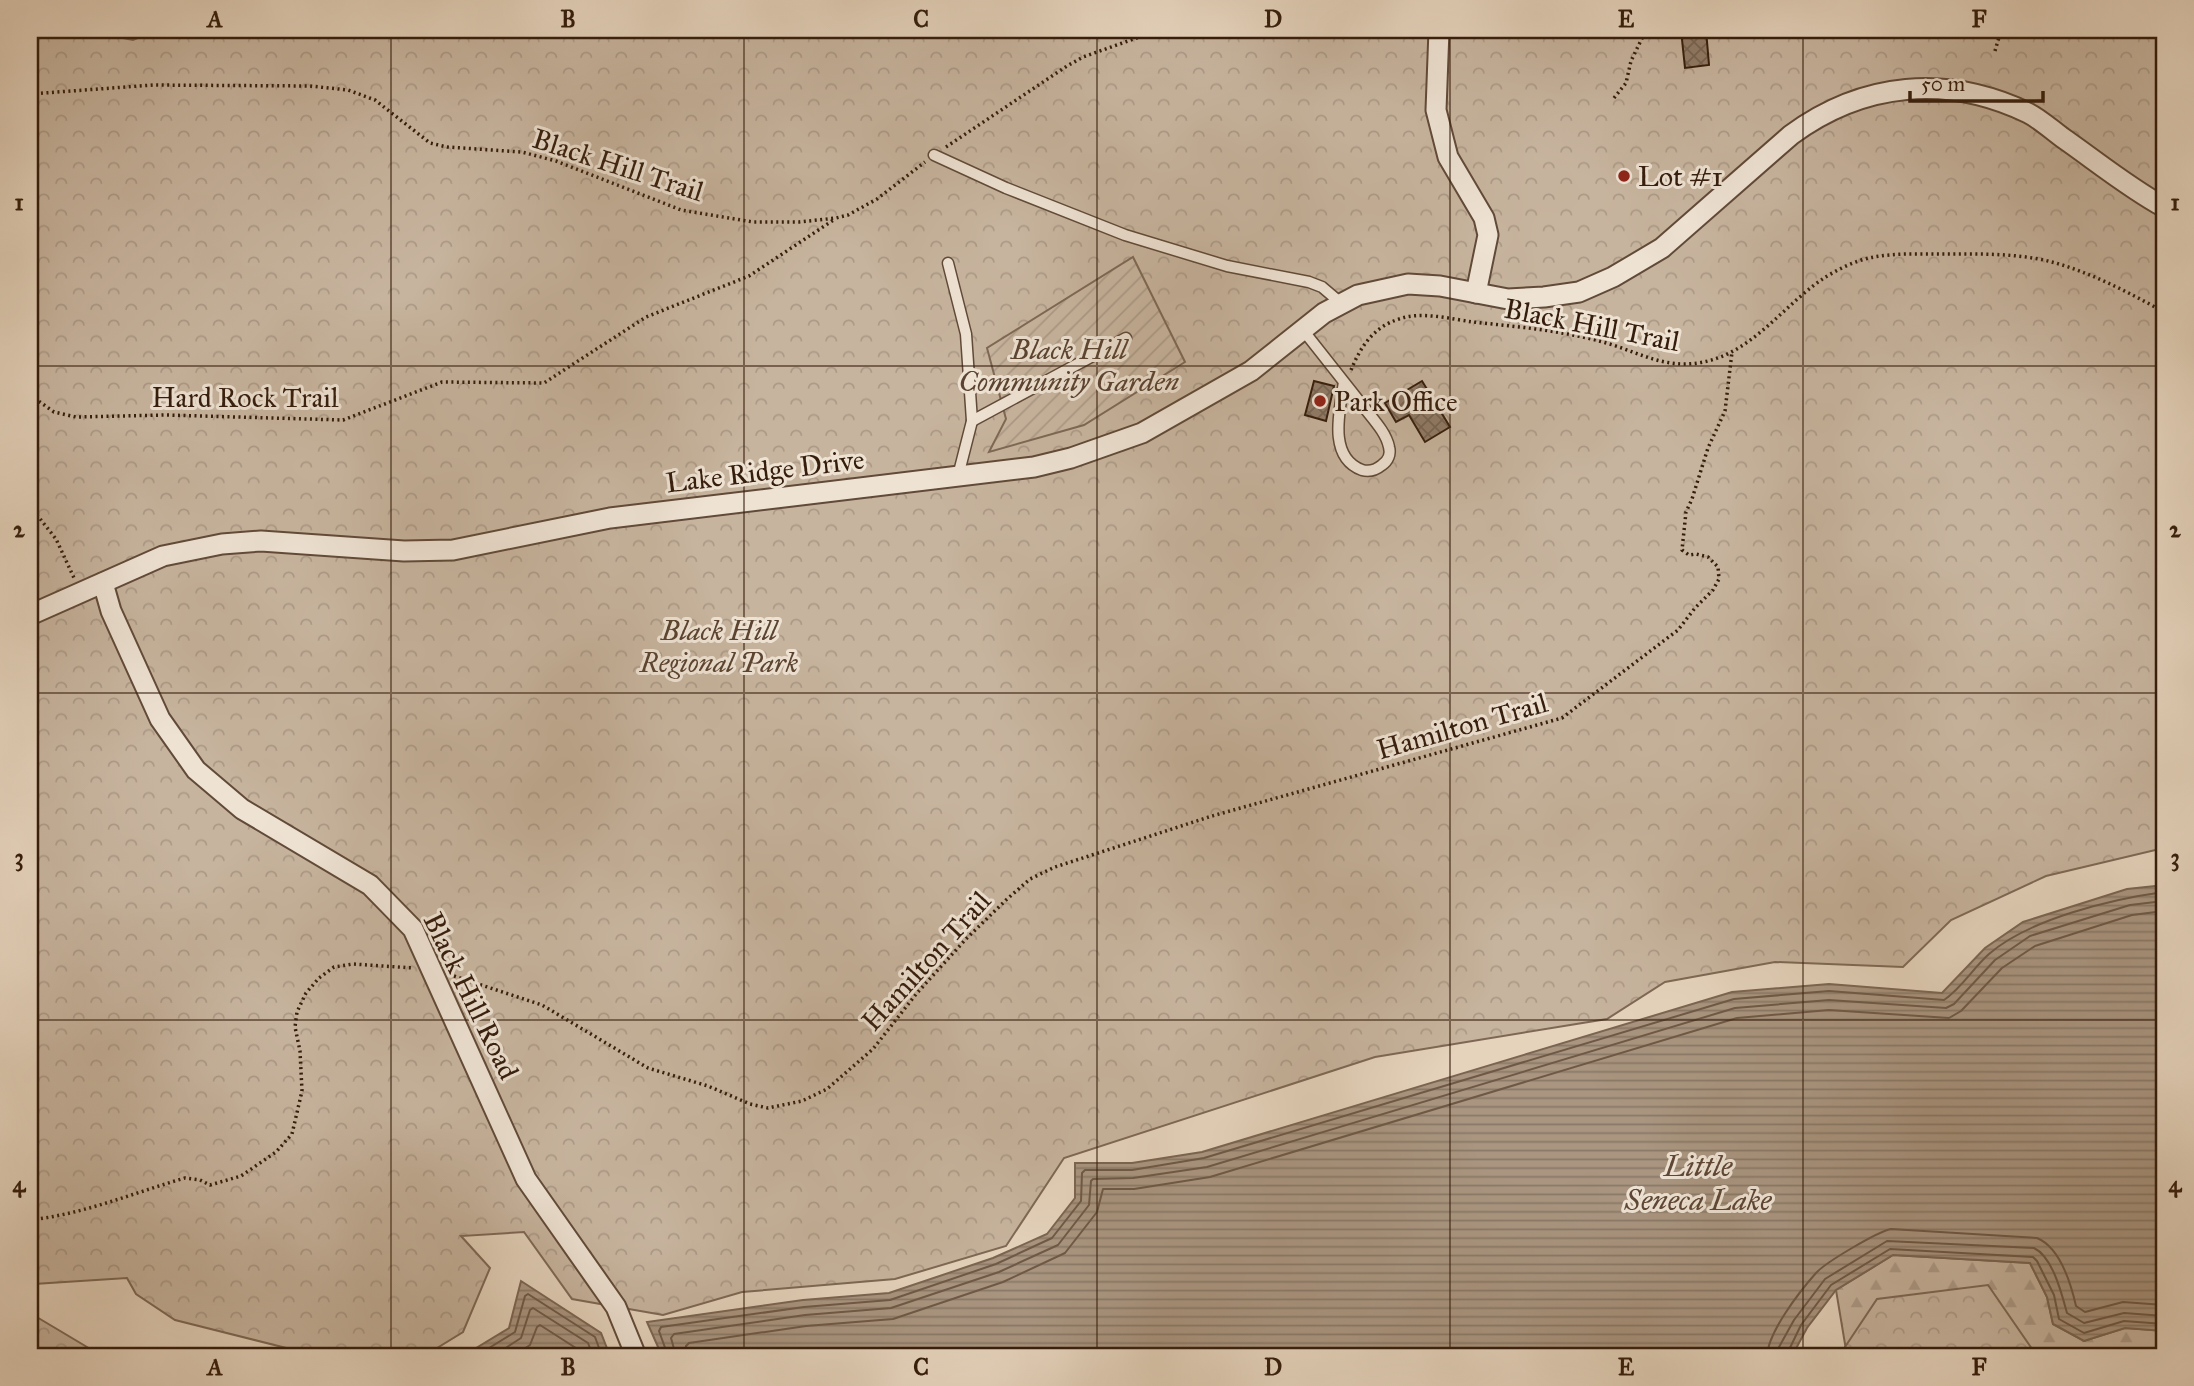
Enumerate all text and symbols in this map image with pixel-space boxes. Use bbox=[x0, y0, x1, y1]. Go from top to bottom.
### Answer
text: A bbox=[205, 5, 223, 33]
text: B bbox=[560, 5, 576, 33]
text: C bbox=[913, 5, 929, 33]
text: D bbox=[1264, 5, 1282, 33]
text: E bbox=[1618, 5, 1635, 33]
text: F bbox=[1971, 5, 1987, 33]
scale bar bbox=[1910, 60, 2044, 104]
text: 50 m bbox=[1921, 71, 1966, 97]
street label: Black Hill Trail bbox=[528, 121, 708, 209]
place label: Lot #1 bbox=[1638, 159, 1723, 194]
marker: Lot #1 bbox=[1616, 168, 1632, 184]
text: 1 bbox=[14, 188, 24, 216]
text: 1 bbox=[2170, 188, 2180, 216]
street label: Black Hill Trail bbox=[1501, 291, 1683, 359]
park label: Black Hill Community Garden bbox=[959, 332, 1180, 399]
street label: Hard Rock Trail bbox=[151, 380, 339, 415]
place label: Park Office bbox=[1334, 384, 1458, 419]
marker: Park Office bbox=[1312, 393, 1328, 409]
street label: Lake Ridge Drive bbox=[664, 441, 866, 501]
text: 2 bbox=[13, 515, 25, 543]
text: 2 bbox=[2169, 515, 2181, 543]
park label: Black Hill Regional Park bbox=[639, 613, 799, 680]
street label: Hamilton Trail bbox=[1372, 685, 1552, 767]
text: 3 bbox=[14, 843, 24, 872]
text: 3 bbox=[2170, 843, 2180, 872]
street label: Hamilton Trail bbox=[854, 883, 998, 1038]
street label: Black Hill Road bbox=[415, 907, 527, 1085]
water label: Little Seneca Lake bbox=[1624, 1148, 1772, 1218]
text: 4 bbox=[13, 1170, 27, 1198]
text: 4 bbox=[2169, 1170, 2183, 1198]
text: A bbox=[205, 1353, 223, 1381]
text: B bbox=[560, 1353, 576, 1381]
text: C bbox=[913, 1353, 929, 1381]
text: D bbox=[1264, 1353, 1282, 1381]
text: E bbox=[1618, 1353, 1635, 1381]
text: F bbox=[1971, 1353, 1987, 1381]

